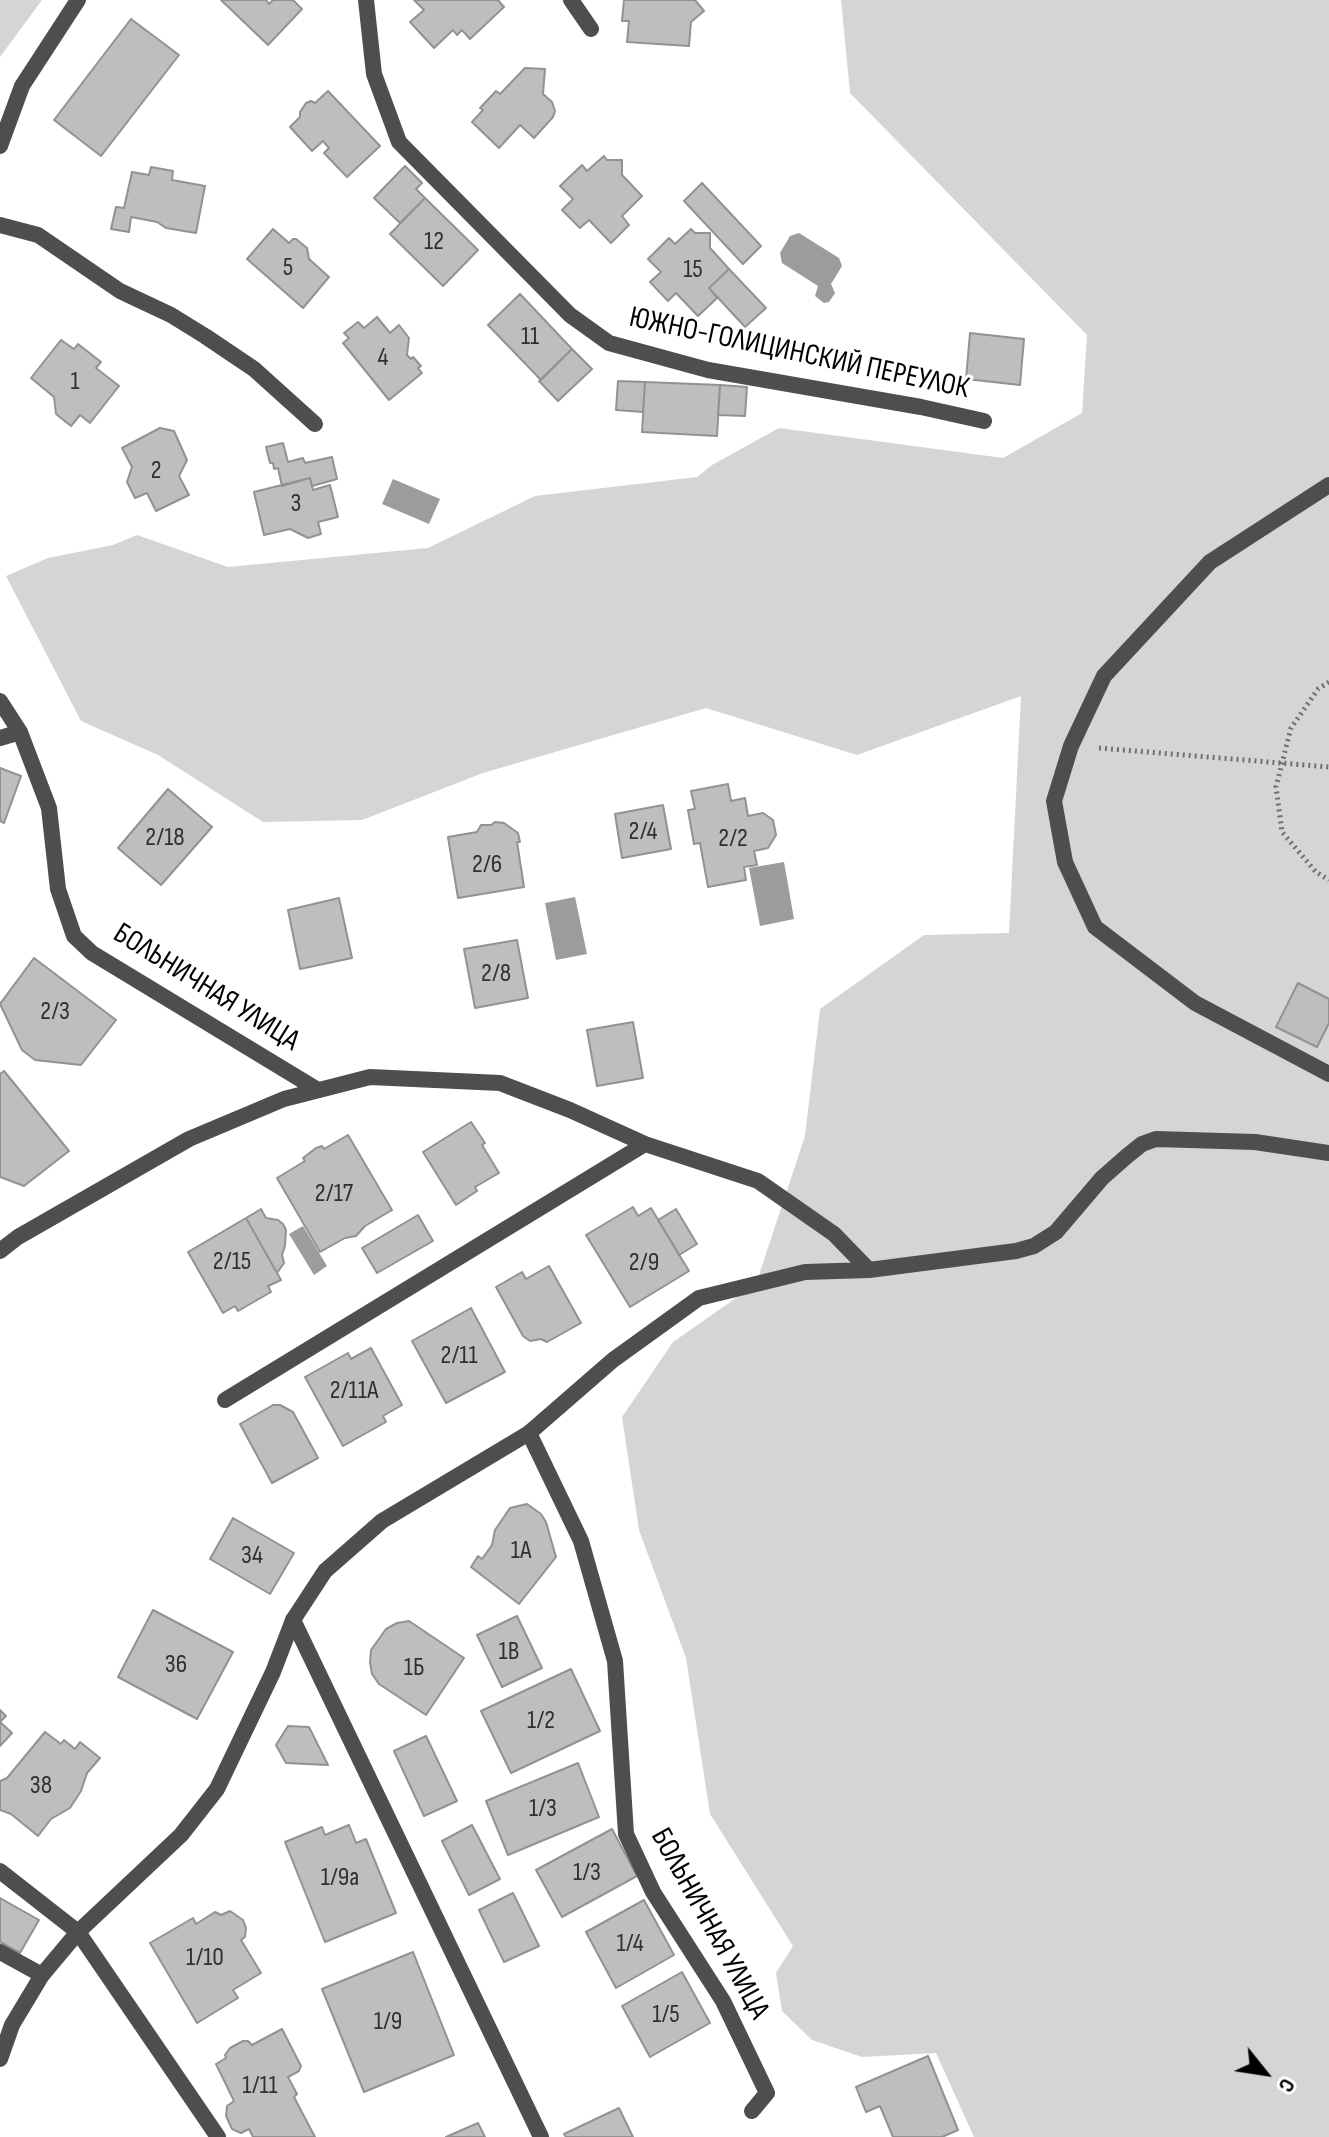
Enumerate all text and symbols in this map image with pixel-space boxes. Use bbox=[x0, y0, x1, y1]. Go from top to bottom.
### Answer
house number: 12 bbox=[424, 226, 444, 258]
house number: 5 bbox=[283, 252, 293, 284]
house number: 15 bbox=[683, 254, 703, 286]
street label: ЮЖНО-ГОЛИЦИНСКИЙ ПЕРЕУЛОК bbox=[626, 300, 972, 408]
house number: 11 bbox=[521, 321, 539, 353]
house number: 4 bbox=[378, 342, 388, 374]
house number: 1 bbox=[70, 366, 80, 398]
house number: 2 bbox=[151, 455, 161, 487]
house number: 3 bbox=[291, 488, 301, 520]
house number: 2/4 bbox=[629, 816, 657, 848]
house number: 2/18 bbox=[145, 822, 185, 854]
house number: 2/2 bbox=[718, 823, 748, 855]
house number: 2/6 bbox=[472, 849, 502, 881]
street label: БОЛЬНИЧНАЯ УЛИЦА bbox=[106, 916, 306, 1060]
house number: 2/8 bbox=[481, 958, 511, 990]
house number: 2/3 bbox=[40, 996, 70, 1028]
house number: 2/17 bbox=[315, 1178, 353, 1210]
house number: 2/15 bbox=[213, 1246, 251, 1278]
house number: 2/9 bbox=[629, 1247, 659, 1279]
house number: 2/11 bbox=[440, 1340, 478, 1372]
house number: 2/11А bbox=[330, 1375, 378, 1407]
house number: 1А bbox=[511, 1535, 531, 1567]
house number: 34 bbox=[241, 1540, 263, 1572]
house number: 1В bbox=[499, 1636, 519, 1668]
house number: 36 bbox=[165, 1649, 187, 1681]
house number: 1Б bbox=[404, 1652, 424, 1684]
house number: 1/2 bbox=[527, 1705, 555, 1737]
house number: 38 bbox=[30, 1770, 52, 1802]
house number: 1/3 bbox=[529, 1793, 557, 1825]
street label: БОЛЬНИЧНАЯ УЛИЦА bbox=[642, 1822, 776, 2026]
house number: 1/3 bbox=[573, 1857, 601, 1889]
house number: 1/9а bbox=[321, 1862, 359, 1894]
house number: 1/4 bbox=[616, 1928, 644, 1960]
house number: 1/10 bbox=[186, 1942, 224, 1974]
house number: 1/5 bbox=[652, 1999, 680, 2031]
house number: 1/9 bbox=[374, 2006, 402, 2038]
north arrow bbox=[1225, 2033, 1305, 2113]
house number: 1/11 bbox=[242, 2070, 278, 2102]
text: С bbox=[1272, 2074, 1301, 2097]

